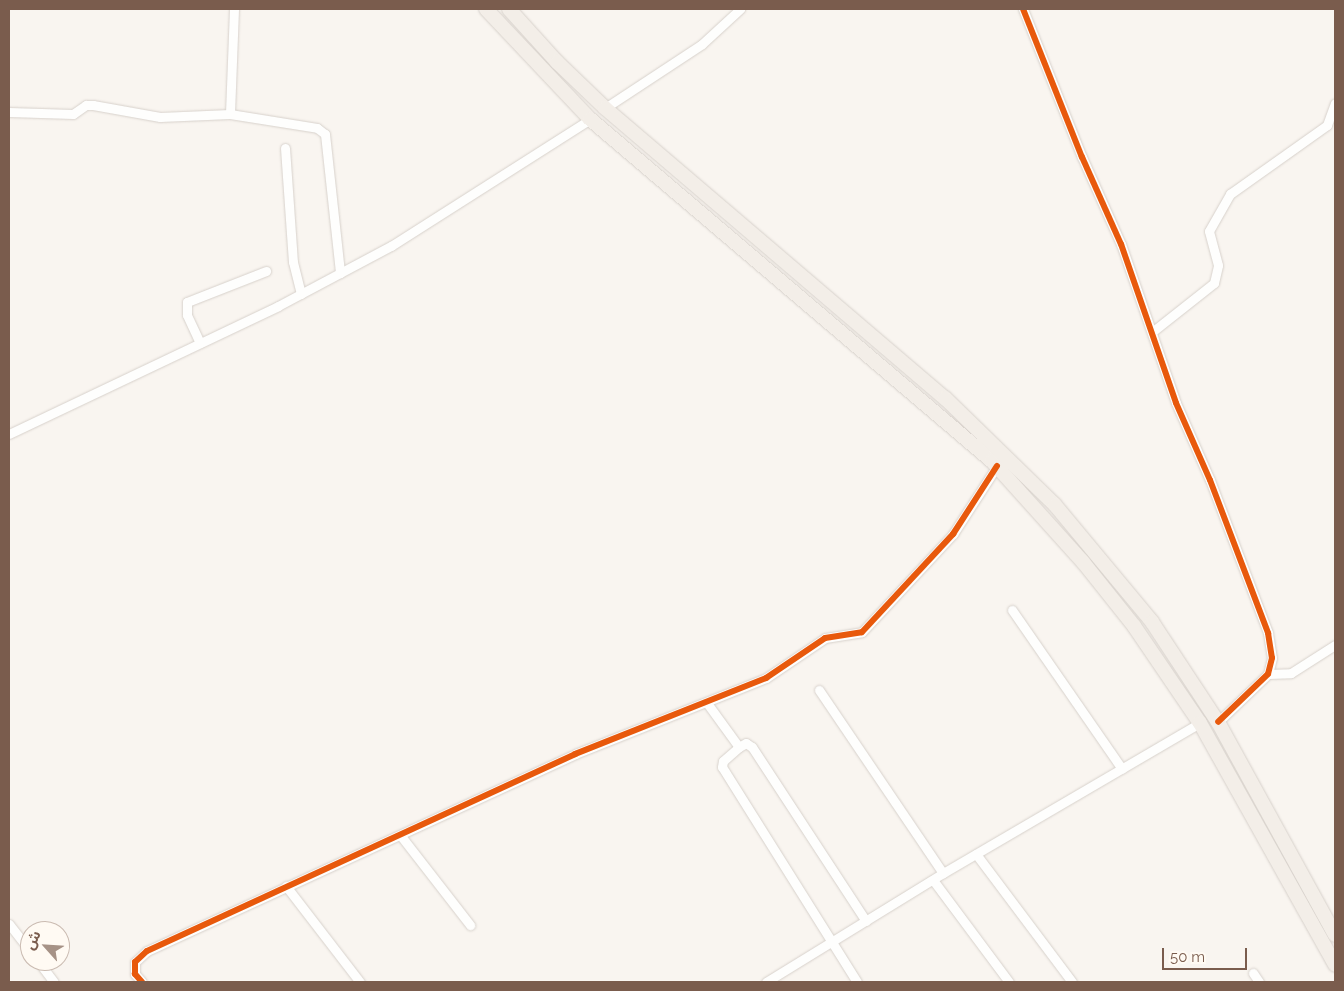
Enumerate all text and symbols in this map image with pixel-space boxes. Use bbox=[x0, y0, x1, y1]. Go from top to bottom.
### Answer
north arrow bbox=[20, 921, 70, 971]
text: ش bbox=[21, 928, 44, 952]
scale bar bbox=[1164, 938, 1249, 970]
text: 50 m bbox=[1170, 948, 1205, 966]

